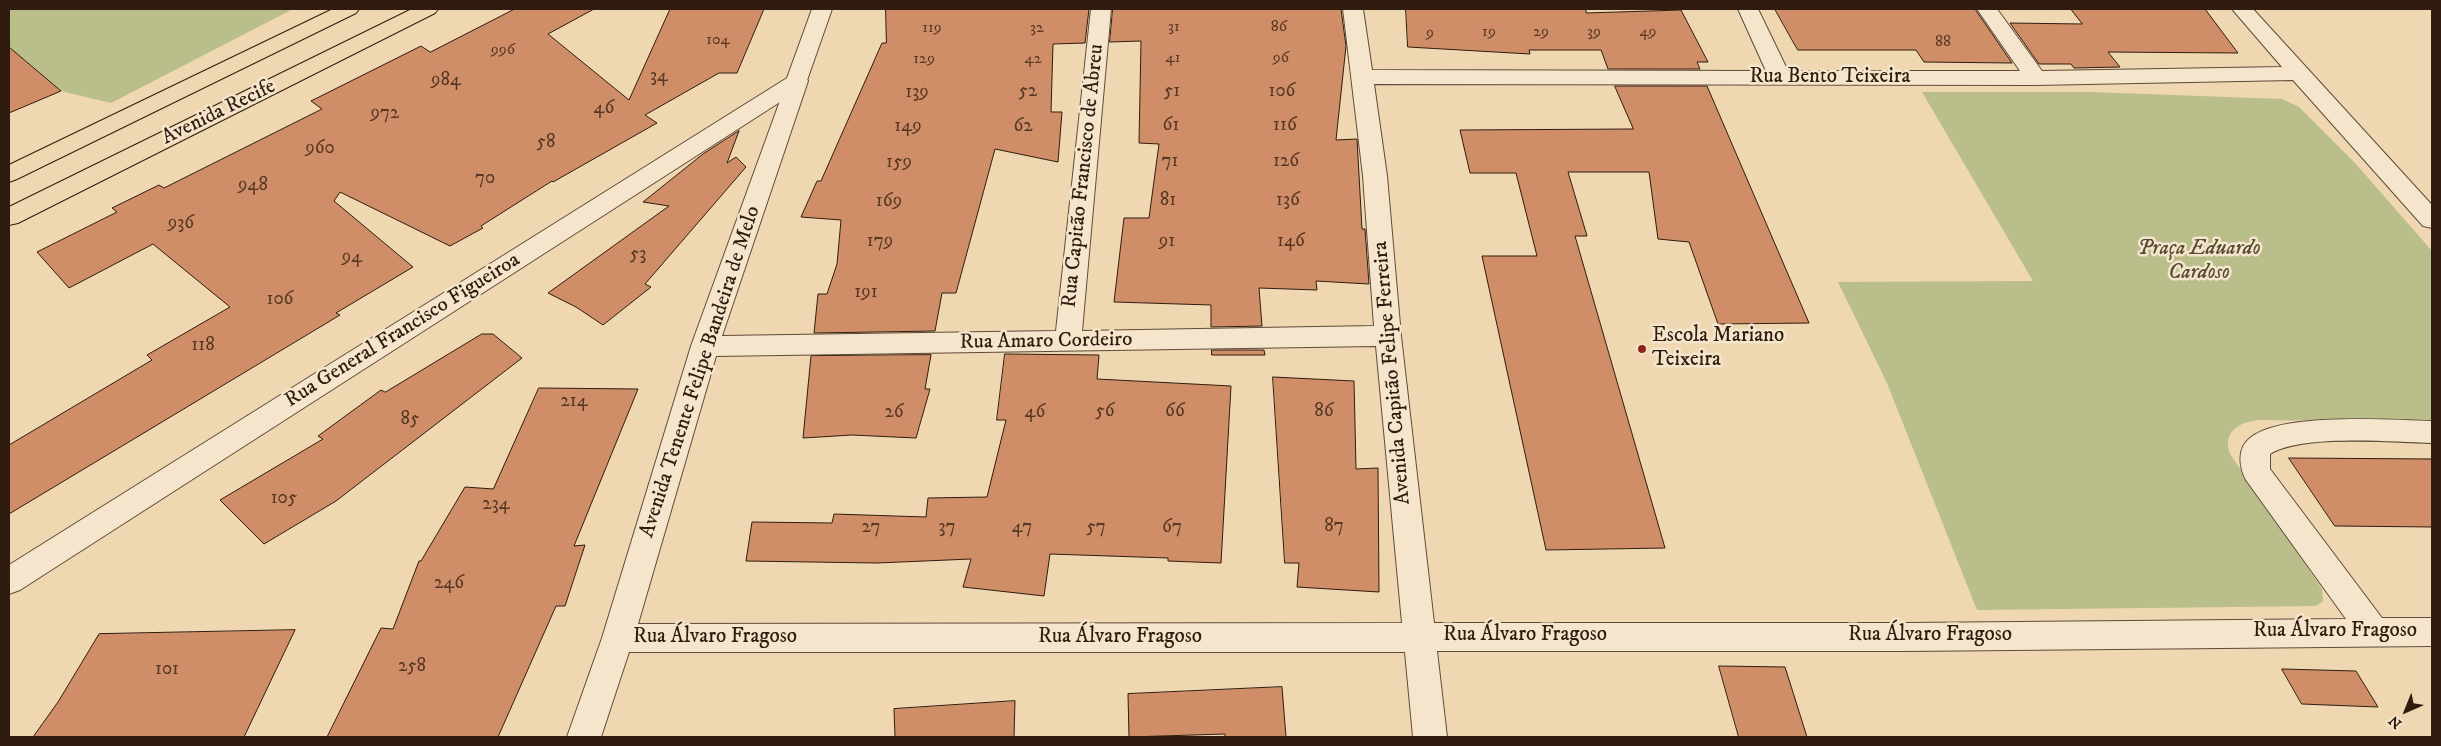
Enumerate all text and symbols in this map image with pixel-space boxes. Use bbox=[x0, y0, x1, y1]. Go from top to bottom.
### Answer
house number: 31 bbox=[1168, 18, 1180, 38]
house number: 86 bbox=[1271, 18, 1287, 38]
house number: 119 bbox=[922, 19, 942, 39]
house number: 32 bbox=[1030, 19, 1044, 39]
house number: 19 bbox=[1482, 23, 1496, 43]
house number: 29 bbox=[1533, 23, 1549, 43]
house number: 39 bbox=[1587, 23, 1601, 43]
house number: 49 bbox=[1639, 23, 1657, 43]
house number: 9 bbox=[1426, 24, 1434, 44]
house number: 104 bbox=[706, 31, 730, 51]
house number: 88 bbox=[1935, 33, 1951, 53]
house number: 996 bbox=[491, 41, 515, 61]
street label: Rua Capitão Francisco de Abreu bbox=[1058, 43, 1110, 309]
house number: 41 bbox=[1165, 49, 1181, 69]
house number: 96 bbox=[1273, 49, 1289, 69]
house number: 129 bbox=[913, 50, 935, 70]
house number: 42 bbox=[1024, 50, 1042, 70]
street label: Rua Bento Teixeira bbox=[1750, 65, 1910, 91]
house number: 34 bbox=[650, 66, 668, 88]
house number: 984 bbox=[431, 70, 461, 92]
street label: Avenida Recife bbox=[158, 75, 280, 151]
house number: 52 bbox=[1019, 81, 1037, 103]
house number: 51 bbox=[1164, 81, 1180, 103]
house number: 106 bbox=[1268, 81, 1296, 103]
house number: 139 bbox=[905, 82, 929, 104]
house number: 46 bbox=[594, 98, 614, 120]
house number: 972 bbox=[371, 103, 399, 125]
house number: 61 bbox=[1163, 115, 1179, 137]
house number: 116 bbox=[1273, 115, 1297, 137]
house number: 149 bbox=[894, 116, 922, 138]
house number: 62 bbox=[1013, 116, 1033, 138]
house number: 58 bbox=[537, 132, 555, 154]
house number: 960 bbox=[305, 138, 335, 160]
house number: 71 bbox=[1162, 151, 1178, 173]
house number: 126 bbox=[1273, 151, 1299, 173]
house number: 159 bbox=[886, 152, 912, 174]
house number: 70 bbox=[475, 168, 495, 190]
house number: 948 bbox=[238, 175, 268, 197]
house number: 81 bbox=[1160, 190, 1176, 212]
house number: 136 bbox=[1276, 190, 1300, 212]
house number: 169 bbox=[876, 191, 902, 213]
street label: Avenida Tenente Felipe Bandeira de Melo bbox=[635, 203, 767, 541]
house number: 936 bbox=[168, 213, 194, 235]
house number: 179 bbox=[867, 231, 893, 253]
house number: 91 bbox=[1159, 231, 1175, 253]
house number: 146 bbox=[1277, 231, 1305, 253]
park label: Praça Eduardo Cardoso bbox=[2137, 237, 2261, 287]
street label: Avenida Capitão Felipe Ferreira bbox=[1369, 240, 1417, 506]
house number: 53 bbox=[630, 244, 646, 266]
house number: 94 bbox=[342, 247, 362, 269]
street label: Rua General Francisco Figueiroa bbox=[281, 248, 525, 414]
house number: 191 bbox=[854, 282, 878, 304]
house number: 106 bbox=[266, 289, 294, 311]
place label: Escola Mariano Teixeira bbox=[1652, 324, 1784, 374]
street label: Rua Amaro Cordeiro bbox=[959, 328, 1133, 356]
house number: 118 bbox=[191, 335, 215, 357]
marker: Escola Mariano Teixeira bbox=[1636, 343, 1648, 355]
house number: 214 bbox=[560, 391, 588, 413]
house number: 56 bbox=[1095, 401, 1115, 423]
house number: 66 bbox=[1165, 401, 1185, 423]
house number: 86 bbox=[1314, 401, 1334, 423]
house number: 26 bbox=[884, 402, 904, 424]
house number: 46 bbox=[1025, 402, 1045, 424]
house number: 85 bbox=[401, 409, 419, 431]
house number: 105 bbox=[271, 488, 297, 510]
house number: 234 bbox=[482, 494, 510, 516]
house number: 87 bbox=[1324, 516, 1344, 538]
house number: 27 bbox=[862, 517, 880, 539]
house number: 37 bbox=[938, 517, 956, 539]
house number: 47 bbox=[1012, 517, 1032, 539]
house number: 57 bbox=[1086, 517, 1106, 539]
house number: 67 bbox=[1162, 517, 1182, 539]
house number: 246 bbox=[434, 573, 464, 595]
street label: Rua Álvaro Fragoso bbox=[2253, 619, 2417, 645]
street label: Rua Álvaro Fragoso bbox=[1443, 623, 1607, 649]
street label: Rua Álvaro Fragoso bbox=[1848, 623, 2012, 649]
street label: Rua Álvaro Fragoso bbox=[633, 625, 797, 651]
street label: Rua Álvaro Fragoso bbox=[1038, 625, 1202, 651]
house number: 258 bbox=[398, 656, 426, 678]
house number: 101 bbox=[155, 659, 179, 681]
north arrow bbox=[2381, 686, 2431, 736]
text: N bbox=[2385, 711, 2406, 732]

